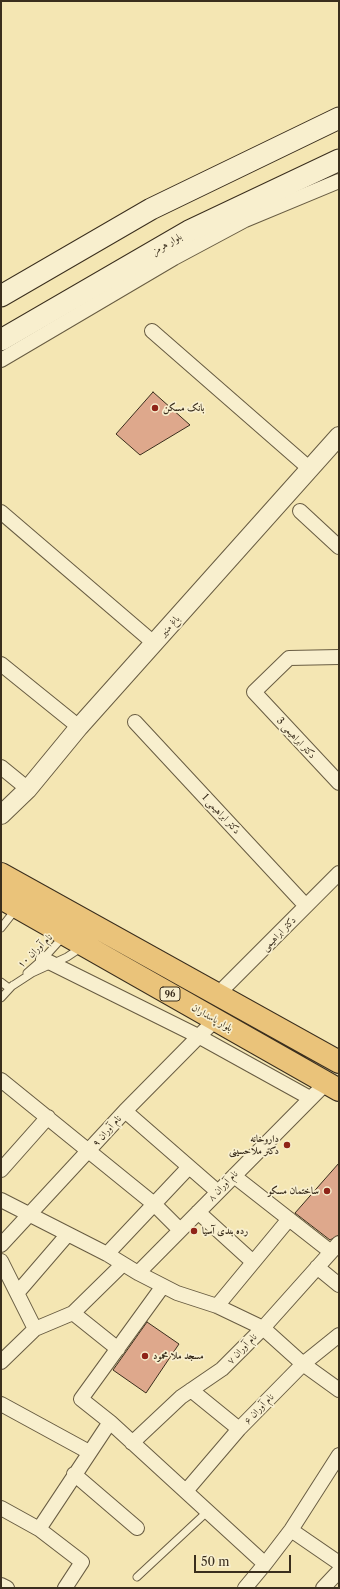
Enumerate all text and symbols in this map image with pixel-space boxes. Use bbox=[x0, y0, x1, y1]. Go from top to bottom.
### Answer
street label: بلوار هرمز bbox=[150, 231, 184, 257]
place label: بانک مسکن bbox=[163, 402, 205, 414]
marker: بانک مسکن bbox=[150, 403, 160, 413]
street label: باغ منیر bbox=[157, 613, 183, 639]
street label: دکتر ابراهیمی 3 bbox=[274, 715, 318, 761]
street label: دکتر ابراهیمی 1 bbox=[199, 791, 243, 837]
street label: دکتر ابراهیمی bbox=[259, 914, 299, 954]
street label: نام آوران ۱۰ bbox=[15, 931, 55, 971]
road number: 96 bbox=[160, 987, 180, 1001]
street label: بلوار پاسداران bbox=[189, 1002, 235, 1034]
street label: نام آوران ۹ bbox=[90, 1113, 124, 1149]
place label: داروخانه دکتر ملاحسینی bbox=[229, 1133, 279, 1156]
marker: داروخانه دکتر ملاحسینی bbox=[282, 1140, 292, 1150]
street label: نام آوران ۸ bbox=[206, 1168, 240, 1204]
place label: ساختمان مسکو bbox=[268, 1185, 319, 1197]
marker: ساختمان مسکو bbox=[322, 1186, 332, 1196]
place label: رده بندی آسیا bbox=[202, 1225, 248, 1237]
marker: رده بندی آسیا bbox=[189, 1226, 199, 1236]
street label: نام آوران ۷ bbox=[225, 1331, 259, 1367]
place label: مسجد ملا محمود bbox=[153, 1350, 204, 1362]
marker: مسجد ملا محمود bbox=[140, 1351, 150, 1361]
street label: نام آوران ۶ bbox=[242, 1391, 276, 1427]
scale bar bbox=[196, 1547, 293, 1573]
text: 50 m bbox=[201, 1554, 230, 1569]

